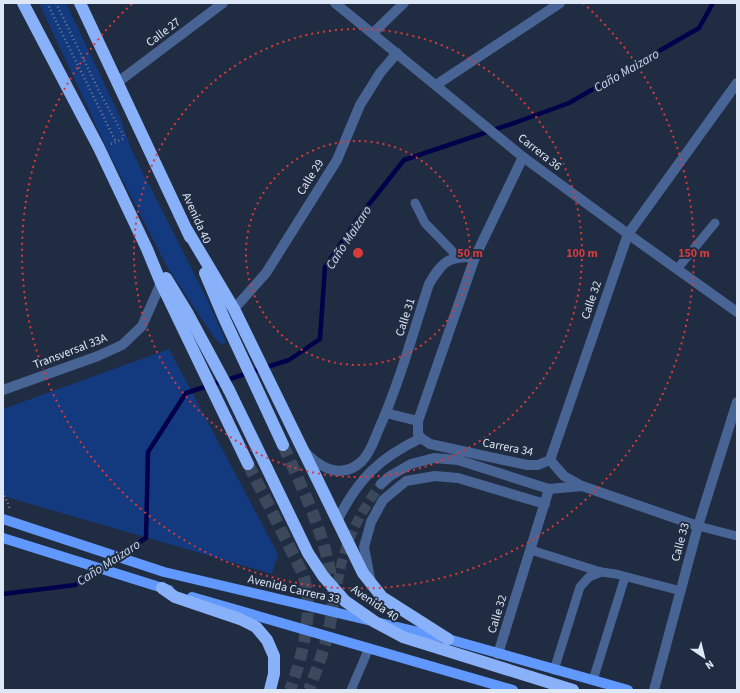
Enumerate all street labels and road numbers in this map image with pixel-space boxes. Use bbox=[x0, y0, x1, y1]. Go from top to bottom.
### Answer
street label: Calle 27 bbox=[142, 14, 184, 51]
street label: Carrera 36 bbox=[514, 130, 565, 175]
street label: Calle 29 bbox=[293, 156, 328, 198]
street label: Avenida 40 bbox=[178, 190, 215, 247]
street label: Calle 32 bbox=[577, 279, 606, 322]
street label: Calle 31 bbox=[391, 296, 420, 338]
street label: Transversal 33A bbox=[31, 329, 110, 373]
street label: Carrera 34 bbox=[481, 434, 535, 461]
street label: Calle 33 bbox=[667, 521, 694, 563]
street label: Avenida Carrera 33 bbox=[246, 571, 342, 608]
street label: Avenida 40 bbox=[347, 581, 402, 626]
street label: Calle 32 bbox=[484, 593, 511, 635]

